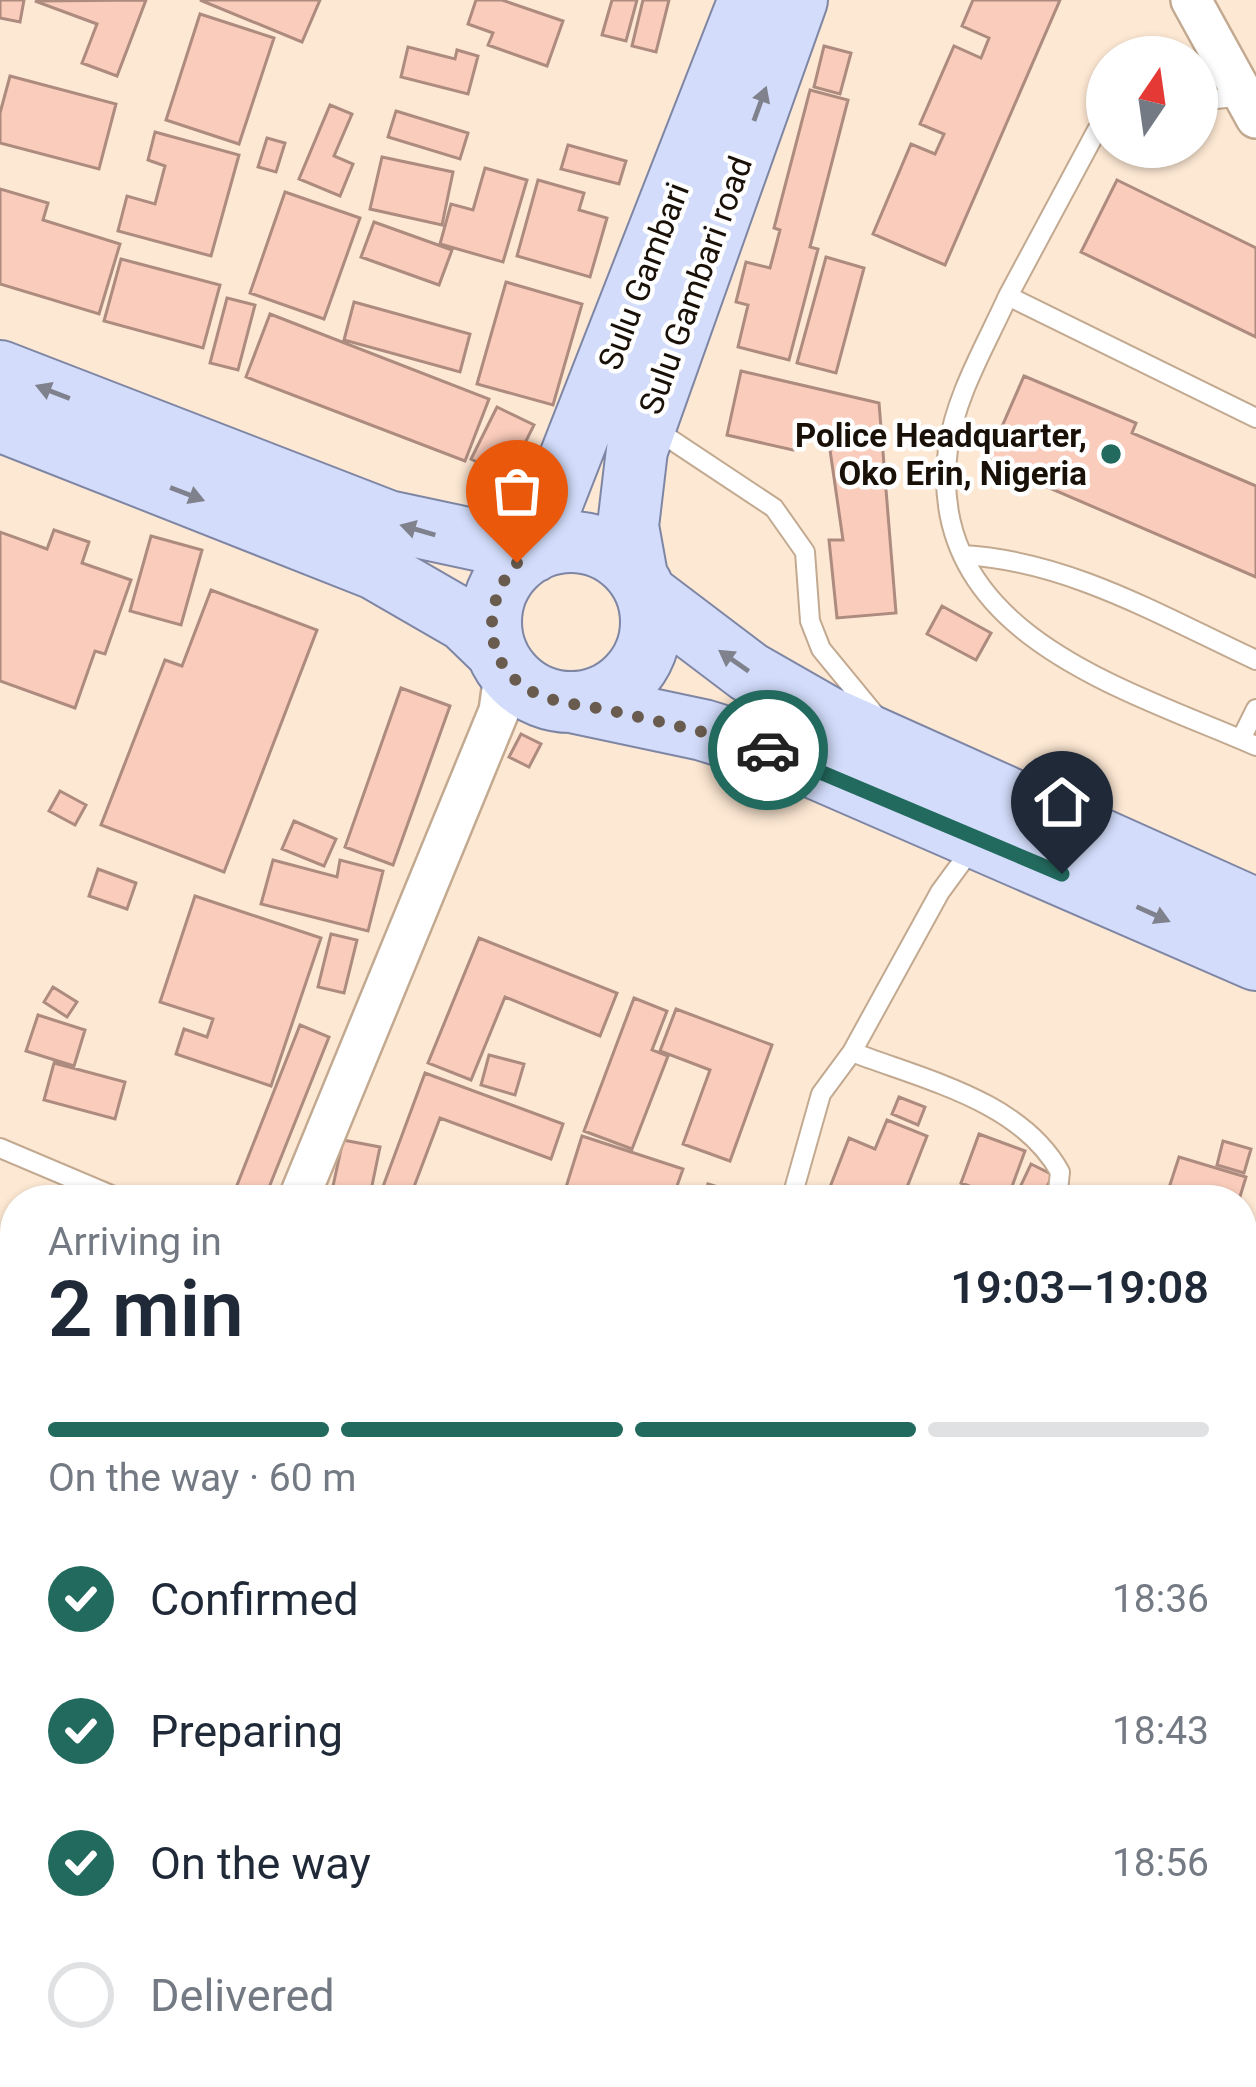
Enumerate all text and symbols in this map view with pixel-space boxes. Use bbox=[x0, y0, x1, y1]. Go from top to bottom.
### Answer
north arrow bbox=[1086, 36, 1218, 168]
map controls bbox=[1086, 36, 1218, 168]
one-way arrow bbox=[752, 86, 770, 122]
street label: Sulu Gambari road bbox=[631, 151, 760, 419]
street label: Sulu Gambari bbox=[590, 177, 697, 375]
one-way arrow bbox=[35, 382, 71, 401]
place label: Police Headquarter, Oko Erin, Nigeria bbox=[795, 416, 1087, 493]
pin bbox=[466, 440, 568, 563]
marker: Police Headquarter, Oko Erin, Nigeria bbox=[1098, 441, 1124, 467]
icon: bag bbox=[484, 458, 550, 524]
one-way arrow bbox=[170, 485, 206, 504]
one-way arrow bbox=[399, 519, 436, 538]
one-way arrow bbox=[718, 649, 750, 673]
courier bbox=[708, 690, 828, 810]
icon: car bbox=[735, 717, 801, 783]
pin bbox=[1011, 751, 1113, 874]
icon: home bbox=[1029, 769, 1095, 835]
one-way arrow bbox=[1136, 904, 1171, 924]
text: Arriving in bbox=[48, 1219, 222, 1265]
text: 19:03–19:08 bbox=[950, 1261, 1209, 1314]
text: 2 min bbox=[48, 1264, 244, 1355]
text: On the way · 60 m bbox=[48, 1455, 357, 1501]
icon: check bbox=[48, 1566, 114, 1632]
text: Confirmed bbox=[150, 1573, 359, 1626]
text: 18:36 bbox=[1112, 1576, 1209, 1622]
icon: check bbox=[48, 1698, 114, 1764]
text: Preparing bbox=[150, 1705, 343, 1758]
text: 18:43 bbox=[1112, 1708, 1209, 1754]
icon: check bbox=[48, 1830, 114, 1896]
text: On the way bbox=[150, 1837, 371, 1890]
text: 18:56 bbox=[1112, 1840, 1209, 1886]
text: Delivered bbox=[150, 1969, 335, 2022]

